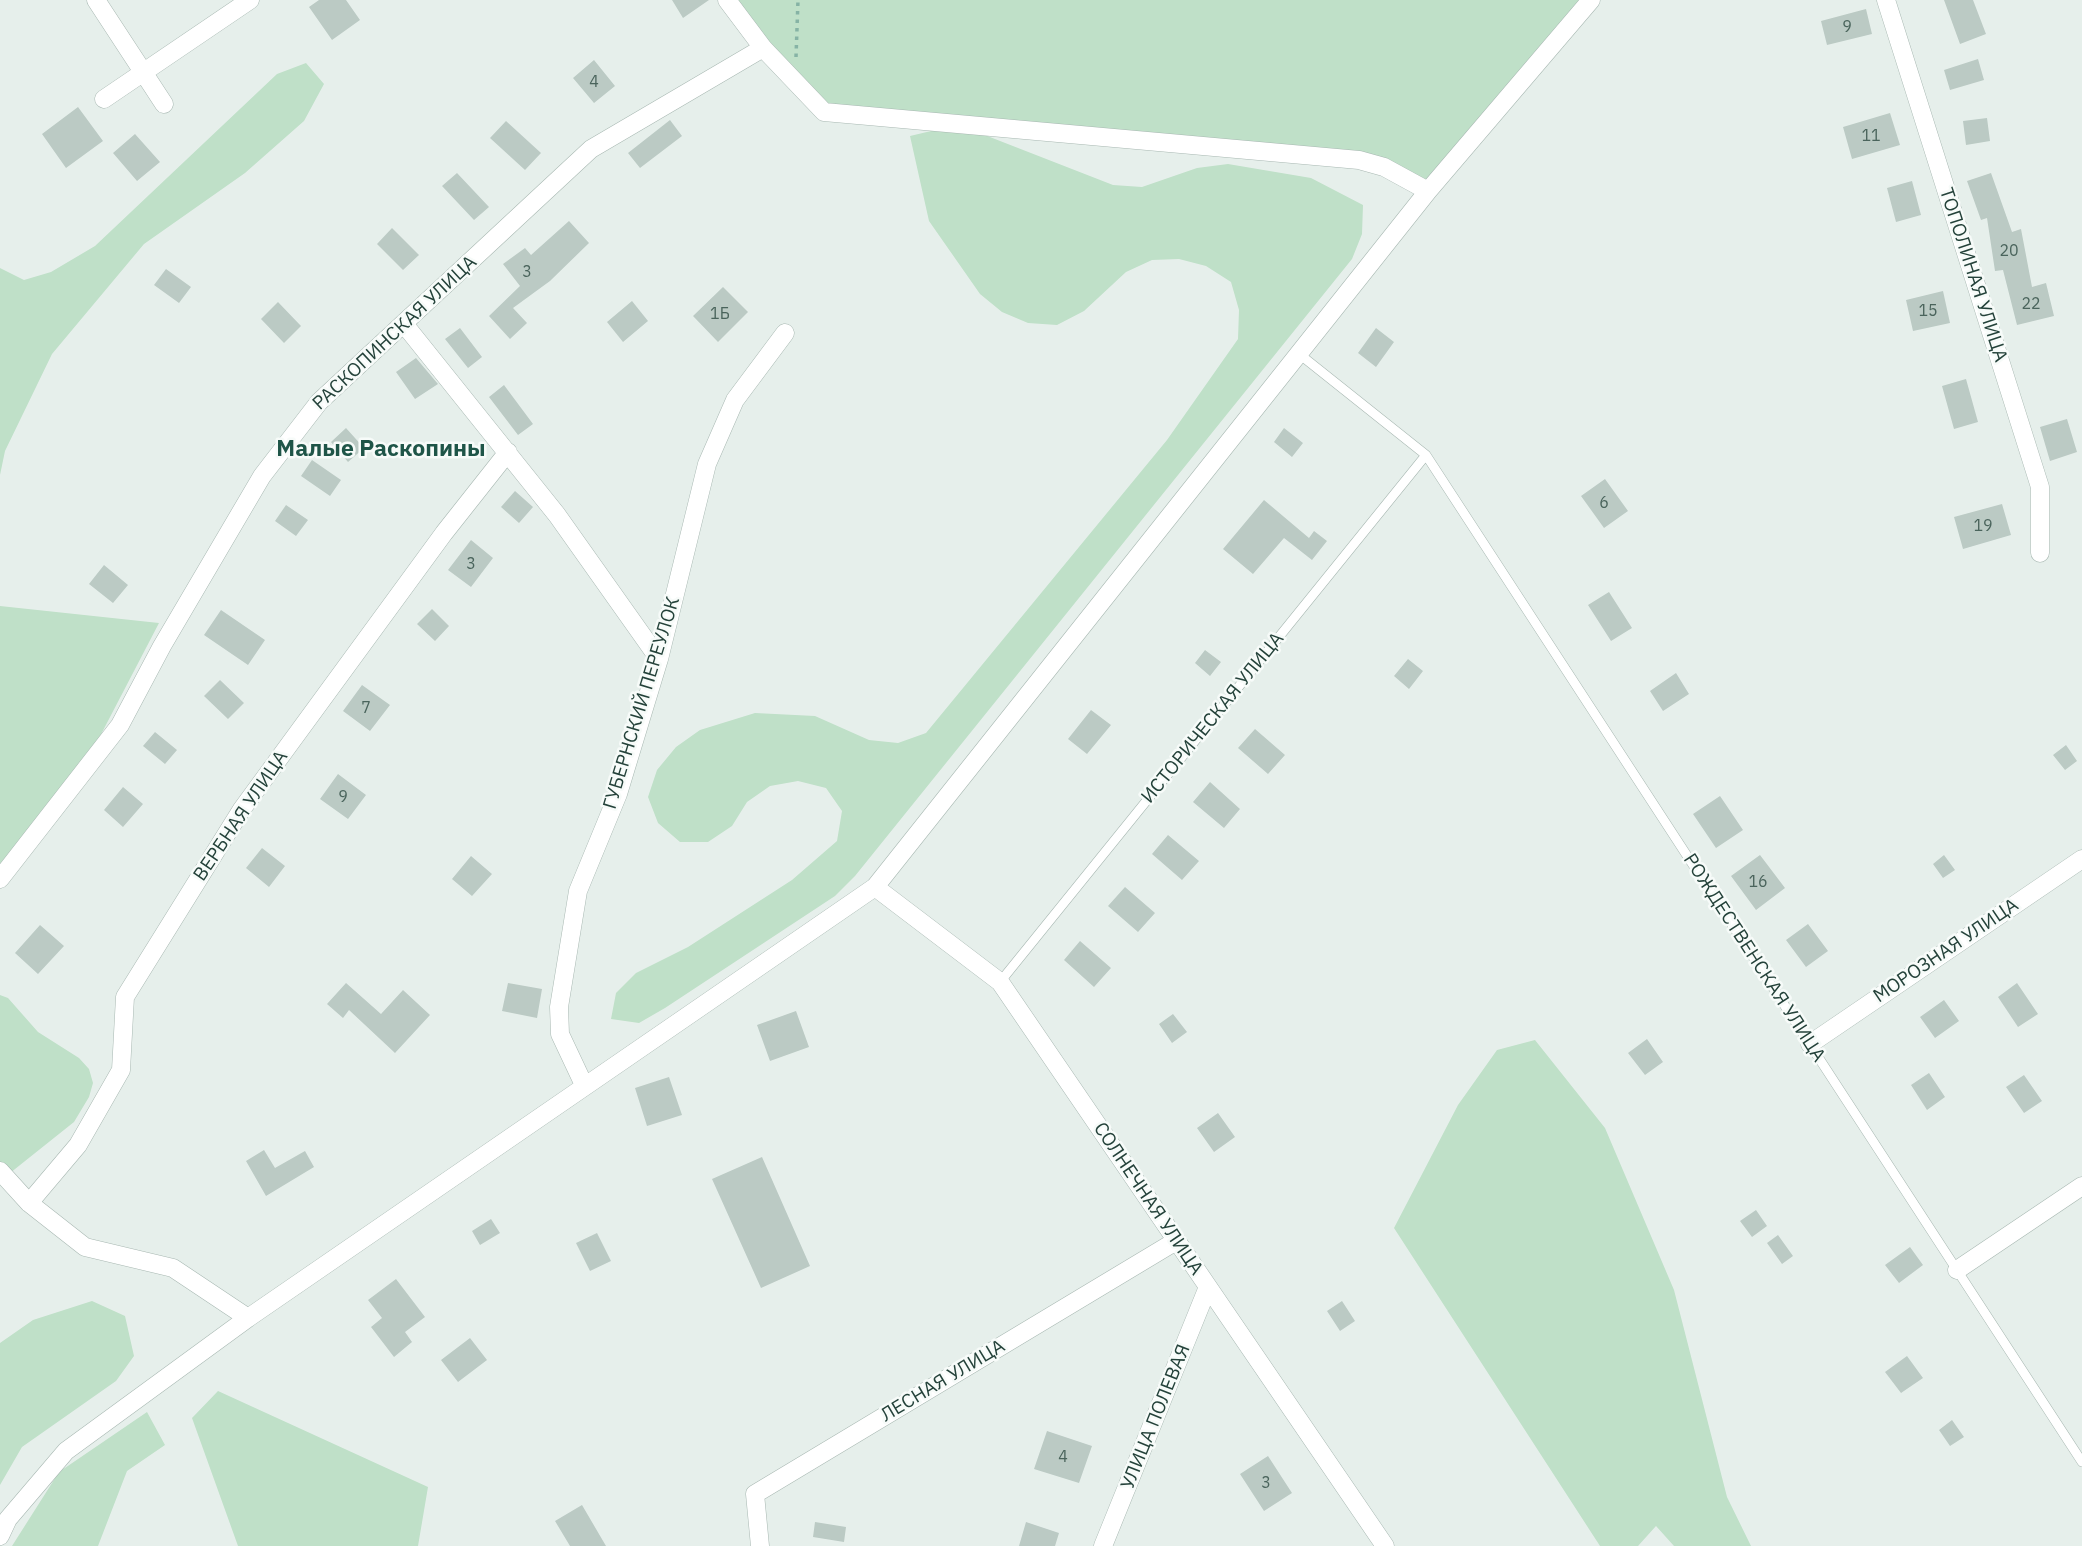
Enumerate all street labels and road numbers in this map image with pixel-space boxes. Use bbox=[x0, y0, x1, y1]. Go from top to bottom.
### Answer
street label: ТОПОЛИНАЯ УЛИЦА bbox=[1934, 185, 2012, 365]
street label: РАСКОПИНСКАЯ УЛИЦА bbox=[308, 251, 482, 415]
street label: ГУБЕРНСКИЙ ПЕРЕУЛОК bbox=[599, 594, 685, 812]
street label: ИСТОРИЧЕСКАЯ УЛИЦА bbox=[1137, 628, 1289, 808]
street label: ВЕРБНАЯ УЛИЦА bbox=[189, 747, 293, 885]
street label: РОЖДЕСТВЕНСКАЯ УЛИЦА bbox=[1678, 850, 1830, 1066]
street label: МОРОЗНАЯ УЛИЦА bbox=[1869, 894, 2023, 1008]
street label: СОЛНЕЧНАЯ УЛИЦА bbox=[1088, 1118, 1208, 1280]
street label: ЛЕСНАЯ УЛИЦА bbox=[877, 1335, 1009, 1427]
street label: УЛИЦА ПОЛЕВАЯ bbox=[1117, 1341, 1195, 1493]

